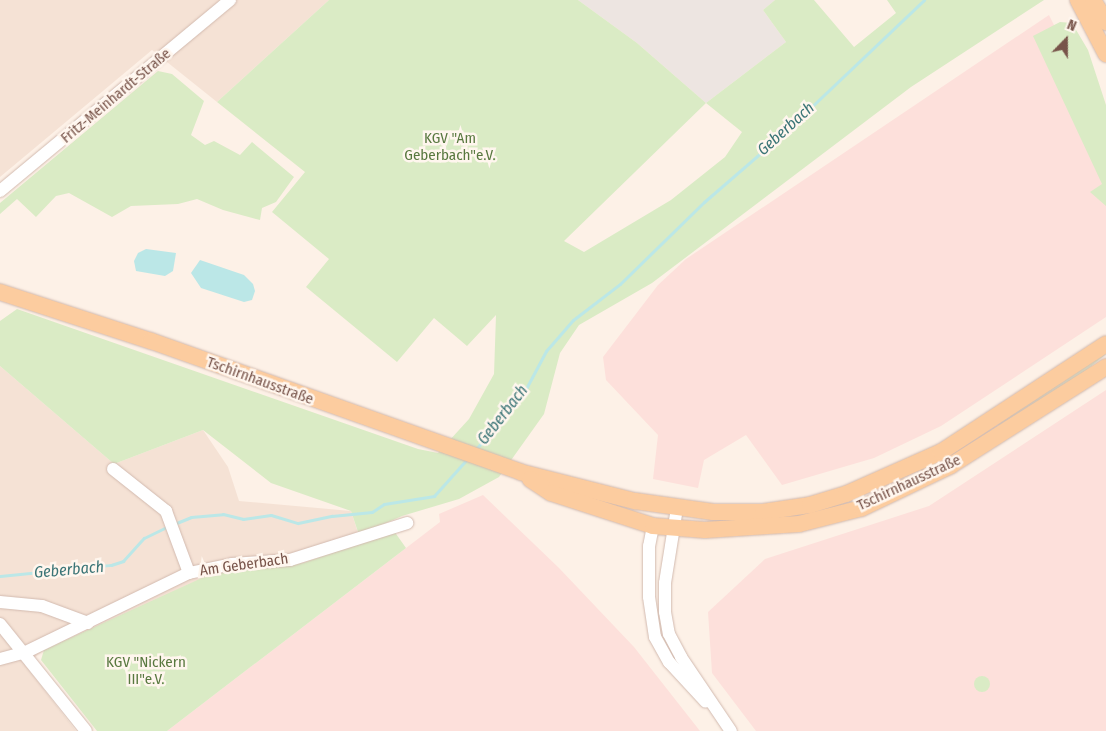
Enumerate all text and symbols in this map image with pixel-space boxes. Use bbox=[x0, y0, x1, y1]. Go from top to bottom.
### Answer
north arrow bbox=[1041, 15, 1091, 65]
text: N bbox=[1065, 16, 1079, 35]
street label: Fritz-Meinhardt-Straße bbox=[57, 45, 175, 147]
water label: Geberbach bbox=[753, 98, 819, 160]
park label: KGV "Am Geberbach"e.V. bbox=[404, 129, 496, 164]
street label: Tschirnhausstraße bbox=[204, 353, 316, 409]
water label: Geberbach bbox=[474, 381, 532, 449]
street label: Tschirnhausstraße bbox=[854, 451, 964, 515]
street label: Am Geberbach bbox=[199, 550, 289, 580]
water label: Geberbach bbox=[33, 557, 105, 583]
park label: KGV "Nickern III"e.V. bbox=[106, 653, 186, 688]

